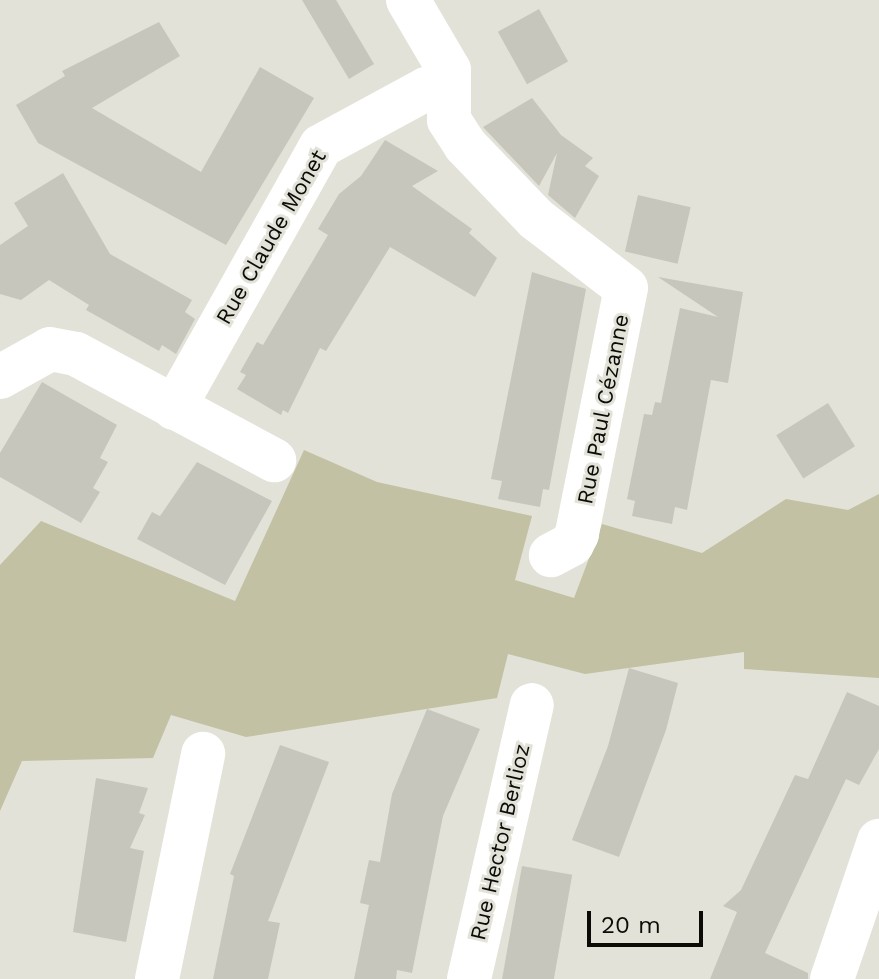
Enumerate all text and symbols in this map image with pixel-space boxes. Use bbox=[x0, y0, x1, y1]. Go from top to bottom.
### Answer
street label: Rue Claude Monet bbox=[210, 145, 332, 329]
street label: Rue Paul Cézanne bbox=[572, 311, 634, 507]
street label: Rue Hector Berlioz bbox=[464, 741, 536, 943]
scale bar bbox=[591, 895, 707, 945]
text: 20 m bbox=[601, 911, 661, 939]

